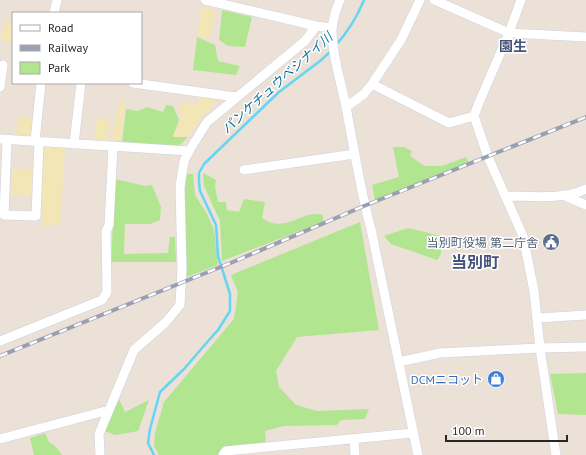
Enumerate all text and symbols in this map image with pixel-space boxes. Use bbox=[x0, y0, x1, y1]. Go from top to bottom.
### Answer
legend bbox=[12, 12, 142, 84]
text: Road bbox=[48, 20, 73, 35]
water label: パンケチュウベシナイ川 bbox=[218, 27, 338, 137]
district label: 園生 bbox=[499, 37, 527, 55]
text: Railway bbox=[48, 40, 88, 55]
text: Park bbox=[48, 60, 70, 75]
public building icon: 当別町役場 第二庁舎 bbox=[541, 232, 561, 252]
place label: 当別町役場 第二庁舎 bbox=[427, 235, 538, 250]
district label: 当別町 bbox=[451, 252, 499, 272]
shop icon: DCMニコット bbox=[486, 369, 506, 389]
place label: DCMニコット bbox=[411, 372, 483, 387]
scale bar bbox=[446, 417, 567, 443]
text: 100 m bbox=[452, 423, 485, 438]

